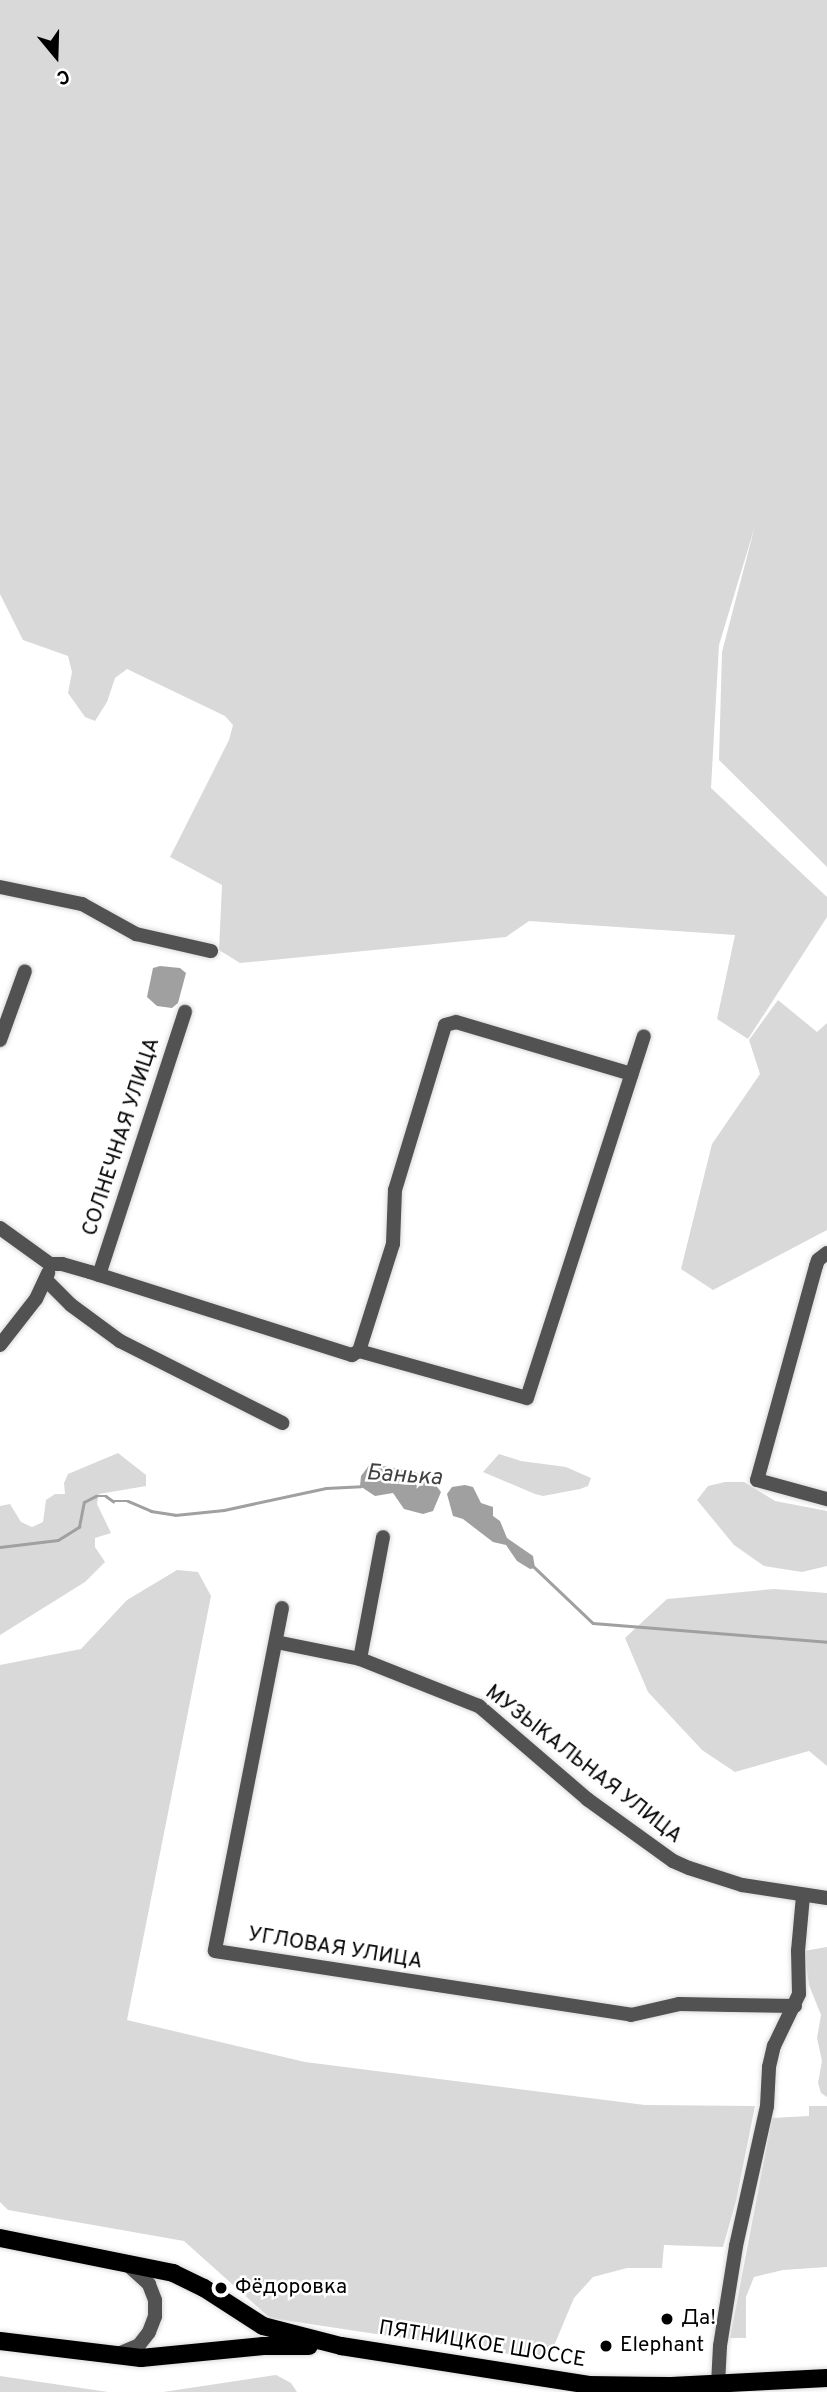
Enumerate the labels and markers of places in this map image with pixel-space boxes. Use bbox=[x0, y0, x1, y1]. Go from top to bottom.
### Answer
place label: Фёдоровка bbox=[235, 2275, 347, 2301]
marker: Фёдоровка bbox=[213, 2280, 229, 2296]
place label: Да! bbox=[681, 2306, 716, 2332]
marker: Да! bbox=[659, 2311, 675, 2327]
place label: Elephant bbox=[620, 2333, 704, 2359]
marker: Elephant bbox=[598, 2338, 614, 2354]

